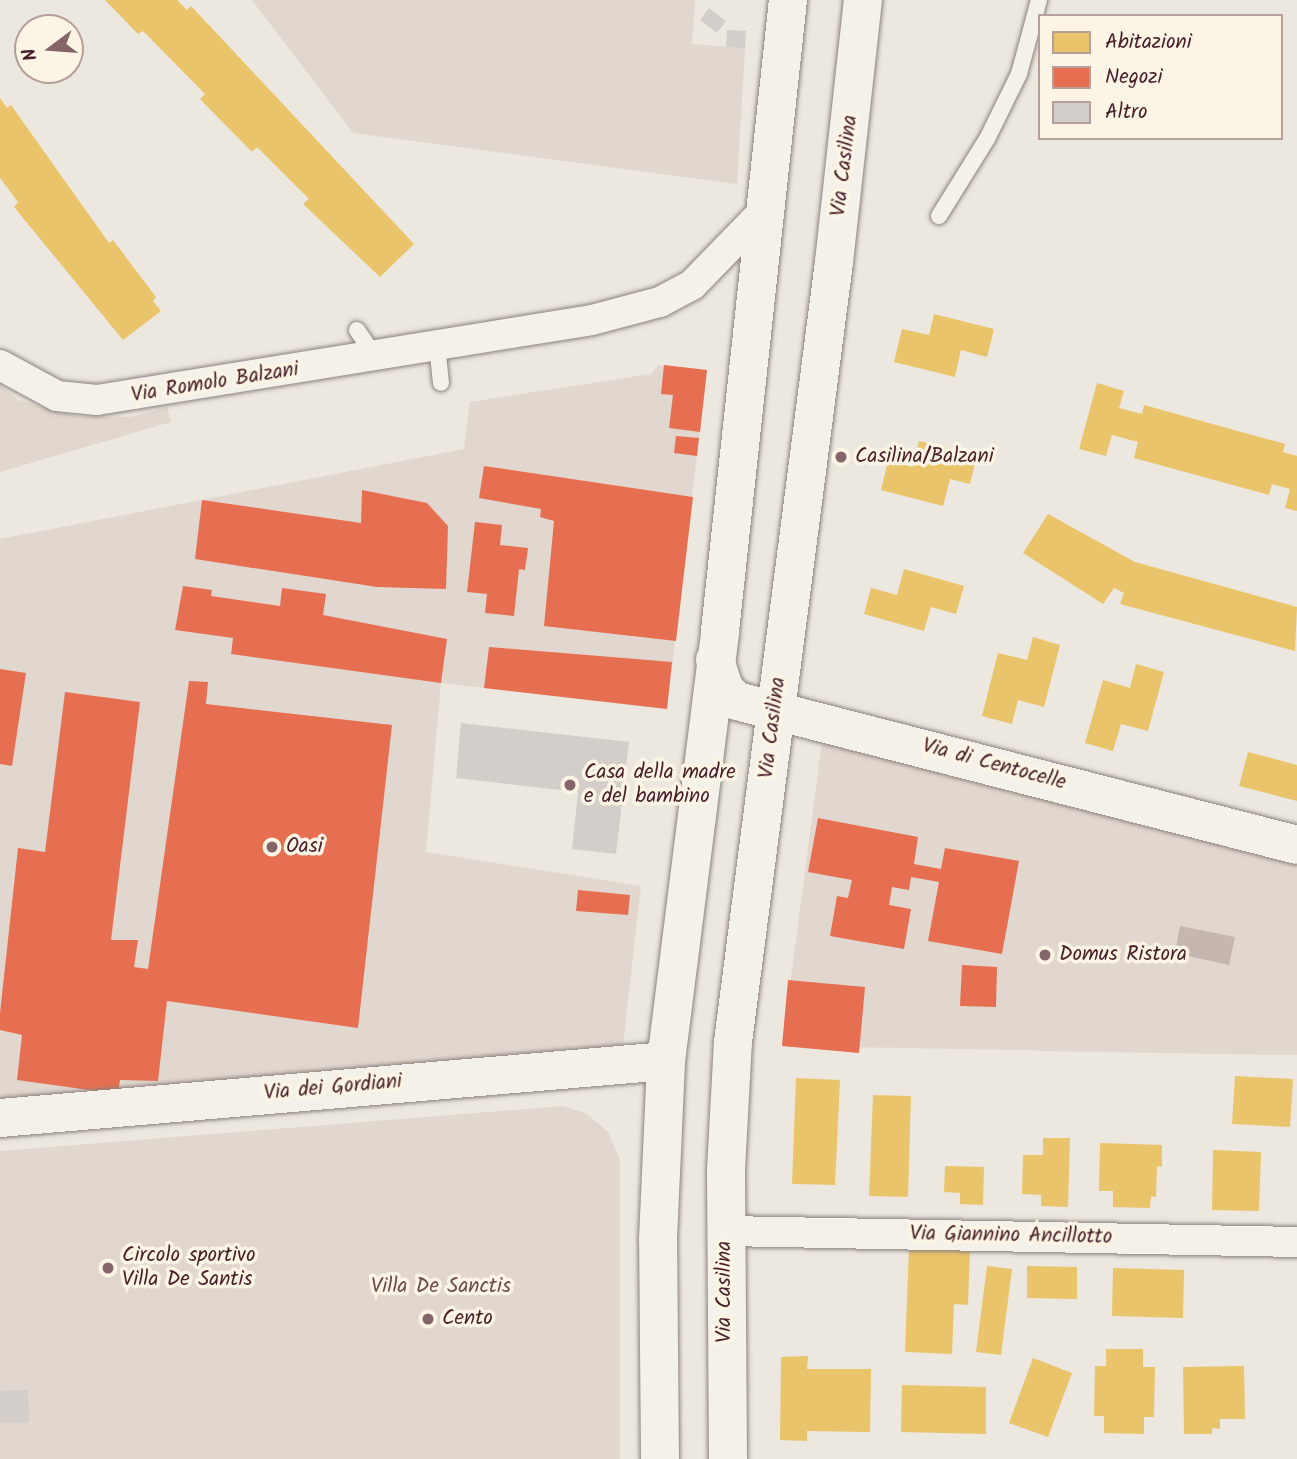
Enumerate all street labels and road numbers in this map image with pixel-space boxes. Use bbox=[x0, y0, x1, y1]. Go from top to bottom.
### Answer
street label: Via Casilina bbox=[826, 114, 864, 218]
street label: Via Romolo Balzani bbox=[129, 357, 301, 409]
street label: Via Casilina bbox=[754, 676, 792, 780]
street label: Via di Centocelle bbox=[919, 734, 1069, 796]
street label: Via dei Gordiani bbox=[263, 1069, 403, 1107]
street label: Via Giannino Ancillotto bbox=[910, 1222, 1112, 1250]
street label: Via Casilina bbox=[712, 1241, 738, 1343]

